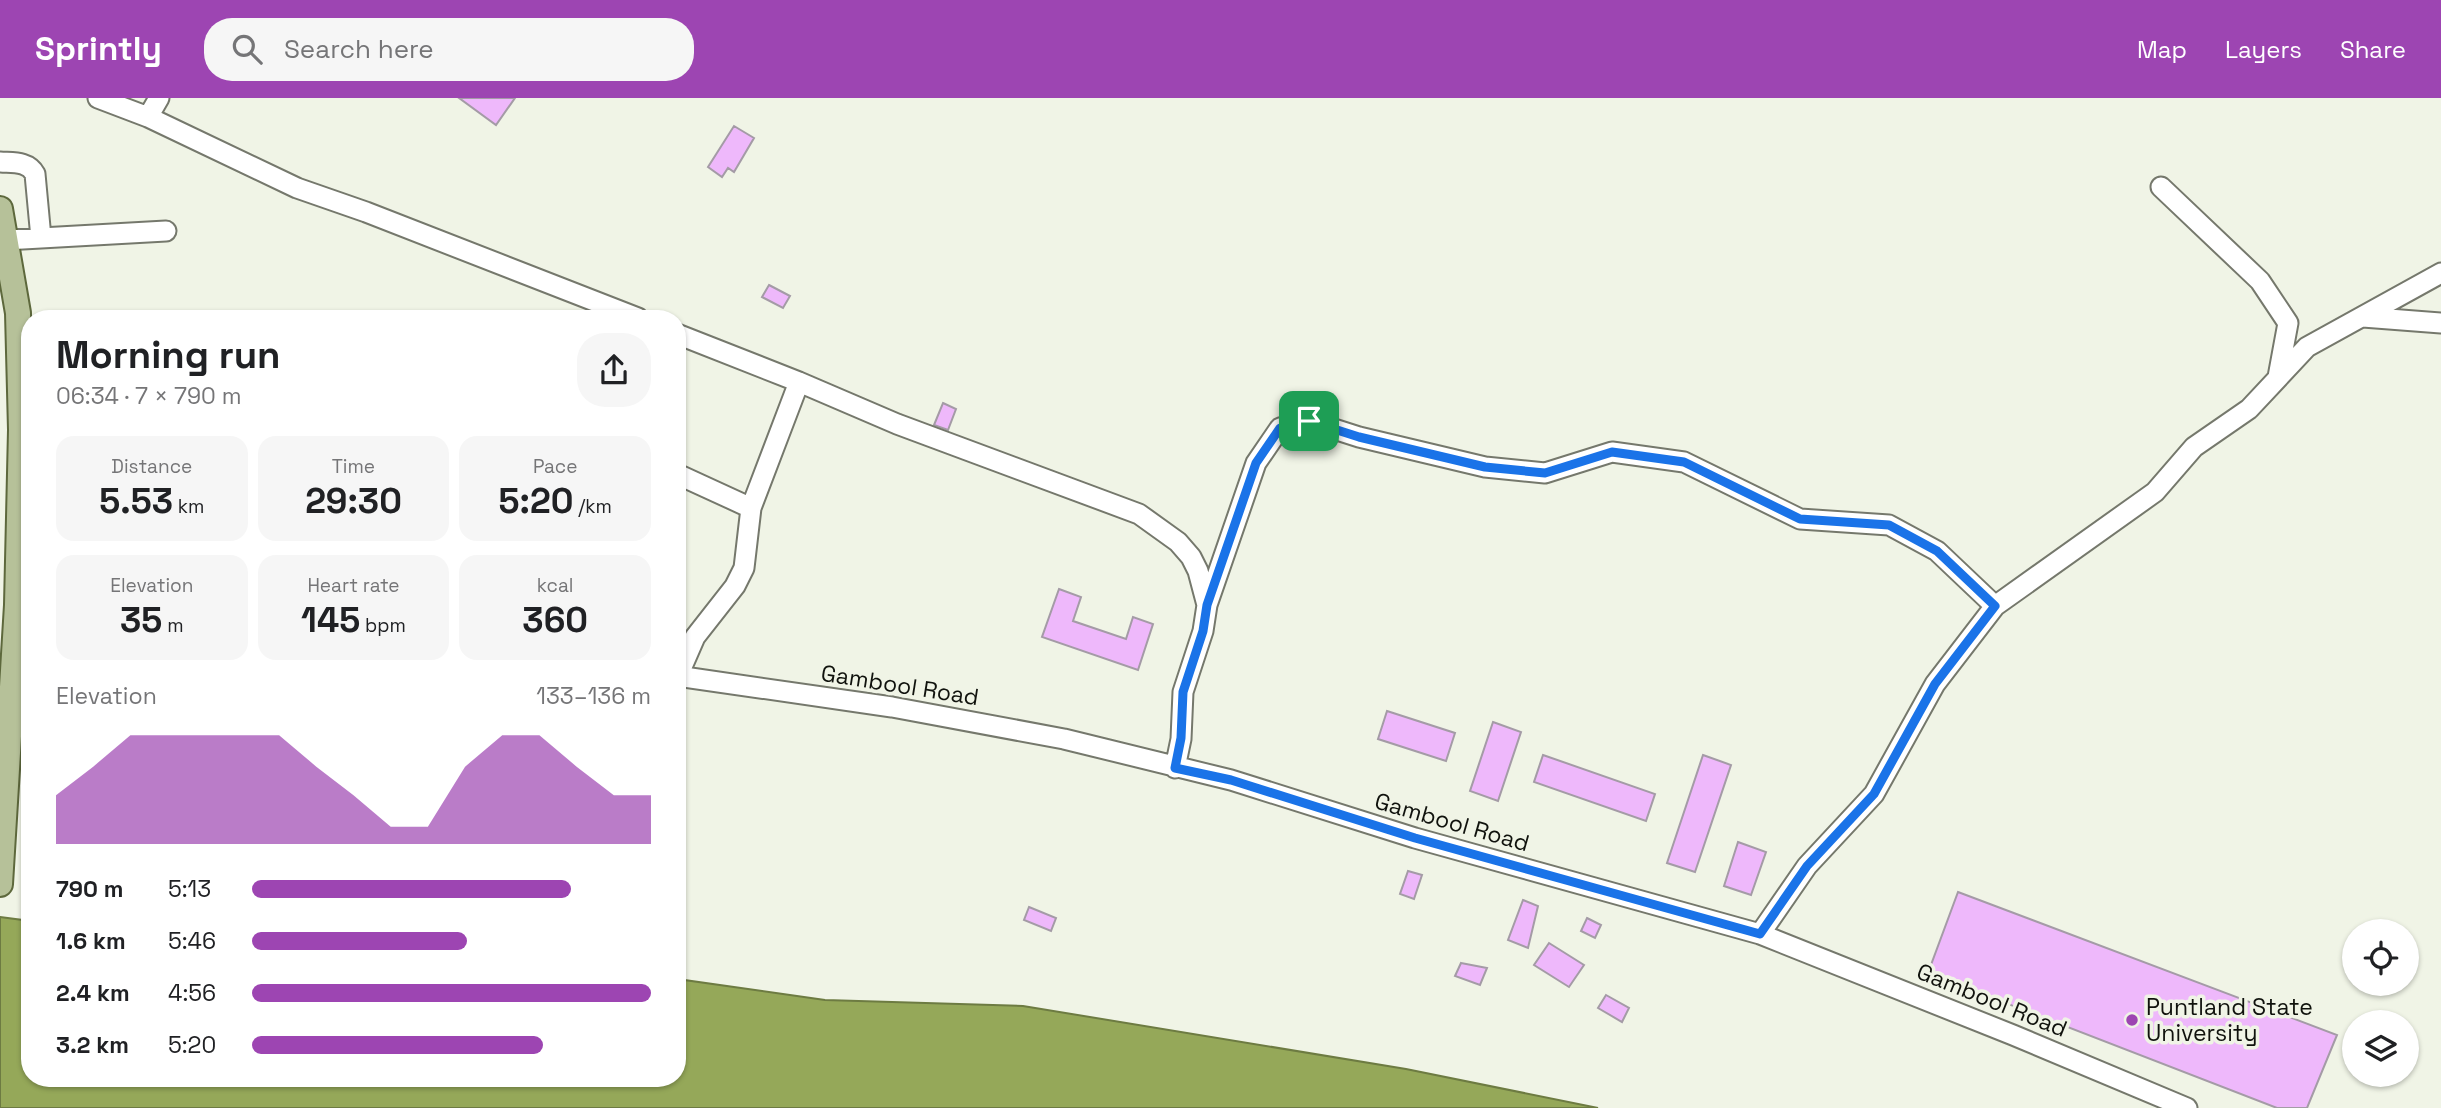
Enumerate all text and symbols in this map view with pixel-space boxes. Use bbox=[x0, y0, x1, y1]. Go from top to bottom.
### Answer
search box bbox=[204, 18, 694, 81]
text: Sprintly bbox=[35, 28, 162, 70]
icon: search bbox=[228, 30, 266, 68]
text: Search here bbox=[284, 32, 434, 66]
text: Map bbox=[2137, 34, 2187, 65]
text: Layers bbox=[2225, 34, 2302, 65]
text: Share bbox=[2340, 34, 2406, 65]
text: Morning run bbox=[56, 331, 281, 379]
button: share bbox=[577, 333, 651, 407]
text: 06:34 · 7 × 790 m bbox=[56, 381, 242, 411]
pin bbox=[1279, 391, 1339, 451]
icon: arrive bbox=[1290, 402, 1328, 440]
text: Distance bbox=[111, 454, 192, 479]
text: Time bbox=[332, 454, 375, 479]
text: Pace bbox=[533, 454, 577, 479]
text: 5.53 bbox=[99, 479, 173, 523]
text: 29:30 bbox=[305, 479, 402, 523]
text: 5:20 bbox=[498, 479, 573, 523]
text: km bbox=[173, 494, 204, 519]
text: /km bbox=[573, 494, 612, 519]
text: Elevation bbox=[110, 573, 193, 598]
text: Heart rate bbox=[307, 573, 400, 598]
text: kcal bbox=[537, 573, 574, 598]
text: 35 bbox=[120, 598, 162, 642]
text: 145 bbox=[301, 598, 360, 642]
text: 360 bbox=[522, 598, 588, 642]
text: m bbox=[162, 613, 184, 638]
text: bpm bbox=[360, 613, 406, 638]
street label: Gambool Road bbox=[819, 658, 981, 712]
text: Elevation bbox=[56, 681, 157, 711]
text: 133–136 m bbox=[536, 681, 651, 711]
street label: Gambool Road bbox=[1371, 786, 1533, 858]
text: 790 m bbox=[56, 874, 123, 904]
text: 5:13 bbox=[168, 874, 211, 904]
map controls bbox=[2342, 919, 2419, 1087]
button: locate bbox=[2342, 919, 2419, 996]
text: 1.6 km bbox=[56, 926, 126, 956]
text: 5:46 bbox=[168, 926, 216, 956]
street label: Gambool Road bbox=[1912, 956, 2072, 1044]
text: 2.4 km bbox=[56, 978, 130, 1008]
text: 4:56 bbox=[168, 978, 216, 1008]
place label: Puntland State University bbox=[2146, 992, 2313, 1048]
button: layers bbox=[2342, 1010, 2419, 1087]
marker: Puntland State University bbox=[2124, 1012, 2140, 1028]
text: 3.2 km bbox=[56, 1030, 129, 1060]
text: 5:20 bbox=[168, 1030, 216, 1060]

